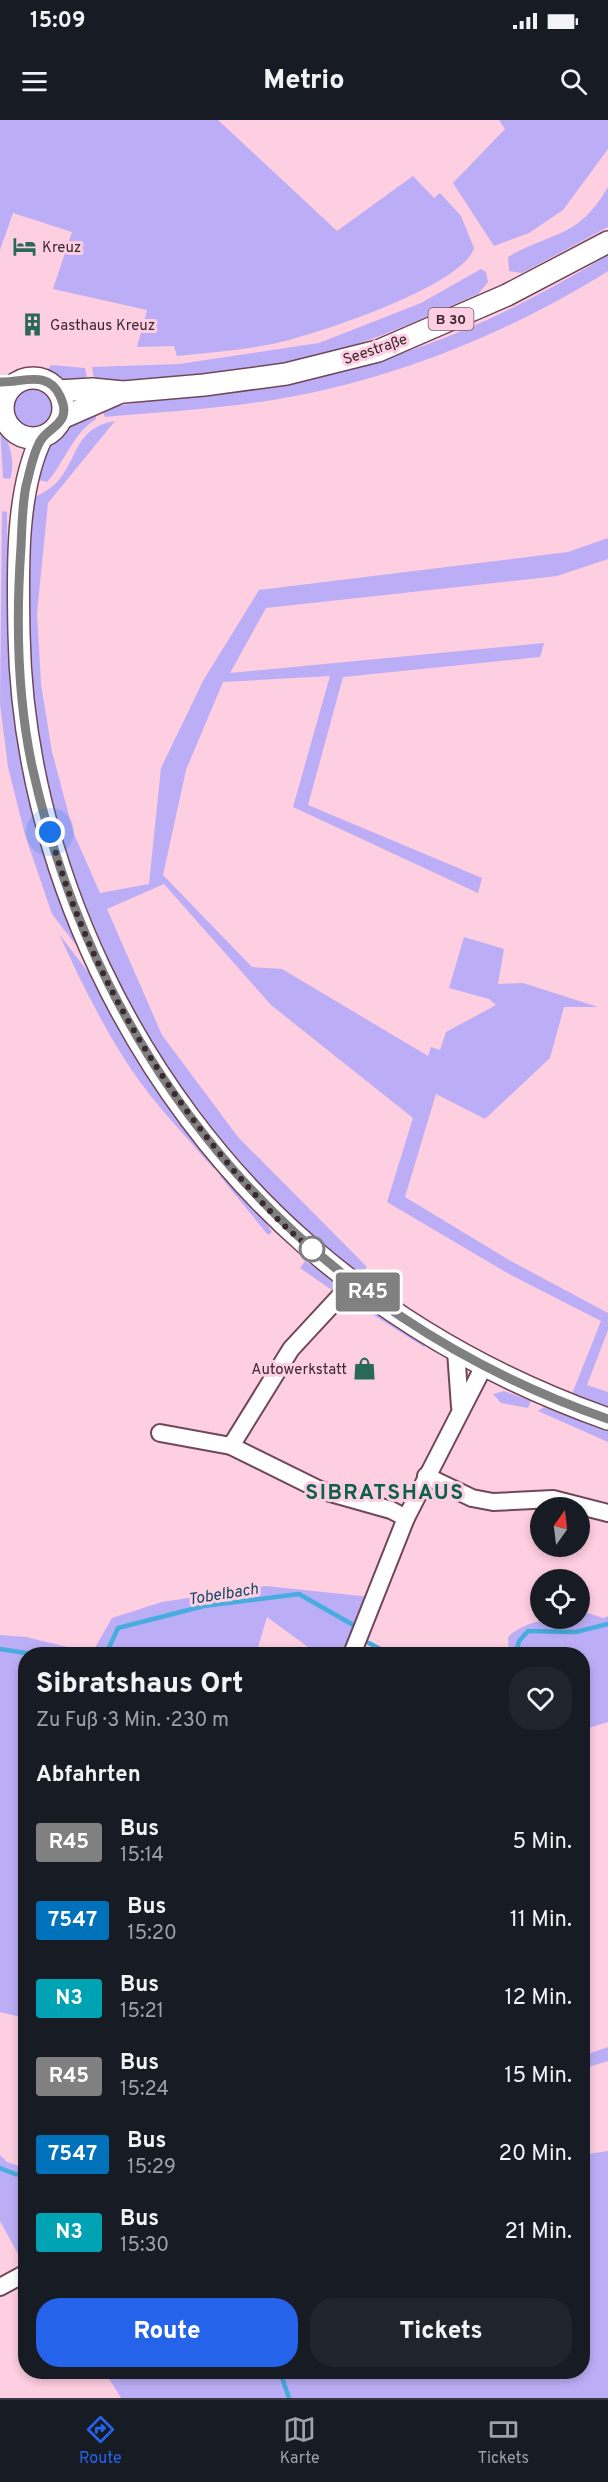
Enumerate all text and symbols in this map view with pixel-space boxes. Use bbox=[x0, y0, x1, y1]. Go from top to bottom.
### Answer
text: 15:09 bbox=[30, 8, 86, 35]
text: Metrio bbox=[263, 64, 345, 98]
icon: menu bbox=[18, 65, 51, 98]
icon: search bbox=[557, 65, 590, 98]
hotel icon: Kreuz bbox=[11, 234, 37, 260]
place label: Kreuz bbox=[42, 239, 81, 258]
road number: B 30 bbox=[428, 308, 474, 330]
building icon: Gasthaus Kreuz bbox=[19, 312, 45, 338]
place label: Gasthaus Kreuz bbox=[50, 317, 155, 336]
street label: Seestraße bbox=[341, 331, 410, 370]
your location bbox=[35, 817, 65, 847]
unlabelled marker bbox=[299, 1236, 325, 1262]
line badge: R45 bbox=[334, 1272, 403, 1312]
text: R45 bbox=[348, 1279, 388, 1306]
shop icon: Autowerkstatt bbox=[352, 1356, 378, 1382]
place label: Autowerkstatt bbox=[251, 1361, 347, 1380]
district label: SIBRATSHAUS bbox=[305, 1480, 465, 1507]
north arrow bbox=[530, 1497, 590, 1557]
map controls bbox=[530, 1497, 590, 1629]
button: locate bbox=[530, 1569, 590, 1629]
water label: Tobelbach bbox=[187, 1580, 260, 1610]
text: Sibratshaus Ort bbox=[36, 1667, 243, 1703]
button: heart bbox=[509, 1667, 572, 1730]
text: Zu Fuß · 3 Min. · 230 m bbox=[36, 1708, 229, 1734]
text: Abfahrten bbox=[36, 1762, 141, 1789]
text: Bus bbox=[120, 1816, 159, 1843]
text: R45 bbox=[49, 1829, 89, 1856]
text: 5 Min. bbox=[512, 1829, 572, 1856]
text: 15:14 bbox=[120, 1843, 164, 1869]
text: Bus bbox=[127, 1894, 166, 1921]
text: 7547 bbox=[48, 1907, 97, 1934]
text: 11 Min. bbox=[510, 1907, 572, 1934]
text: 15:20 bbox=[127, 1921, 177, 1947]
text: Bus bbox=[120, 1972, 159, 1999]
text: N3 bbox=[55, 1985, 83, 2012]
text: 12 Min. bbox=[504, 1985, 572, 2012]
text: 15:21 bbox=[120, 1999, 164, 2025]
text: Bus bbox=[120, 2050, 159, 2077]
text: R45 bbox=[49, 2063, 89, 2090]
text: 15 Min. bbox=[504, 2063, 572, 2090]
text: 15:24 bbox=[120, 2077, 169, 2103]
text: Bus bbox=[127, 2128, 166, 2155]
text: 7547 bbox=[48, 2141, 97, 2168]
text: 20 Min. bbox=[498, 2141, 572, 2168]
text: 15:29 bbox=[127, 2155, 176, 2181]
text: Bus bbox=[120, 2206, 159, 2233]
text: N3 bbox=[55, 2219, 83, 2246]
text: 21 Min. bbox=[504, 2219, 572, 2246]
text: 15:30 bbox=[120, 2233, 169, 2259]
button: Route bbox=[36, 2298, 298, 2367]
button: Tickets bbox=[310, 2298, 572, 2367]
tab: Route bbox=[79, 2413, 122, 2469]
tab: Karte bbox=[280, 2413, 320, 2469]
tab: Tickets bbox=[478, 2413, 529, 2469]

